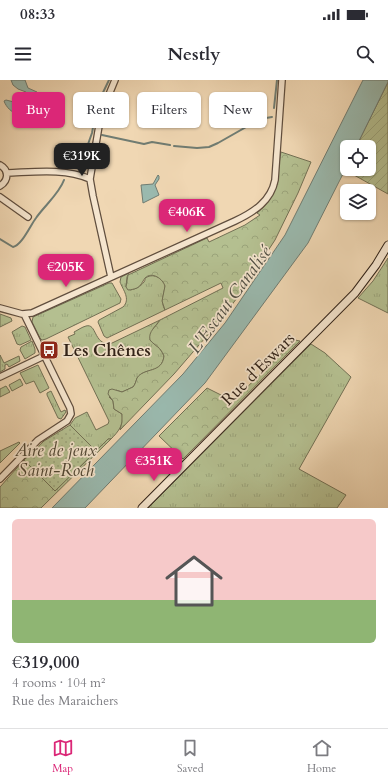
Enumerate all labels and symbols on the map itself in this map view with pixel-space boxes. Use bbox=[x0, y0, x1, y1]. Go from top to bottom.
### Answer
pin: €319K bbox=[54, 143, 110, 177]
pin: €406K bbox=[159, 199, 215, 233]
water label: L'Escaut Canalisé bbox=[182, 240, 278, 359]
pin: €205K bbox=[38, 254, 94, 288]
street label: Rue d'Eswars bbox=[216, 327, 300, 411]
bus stop icon: Les Chênes bbox=[38, 339, 60, 361]
place label: Les Chênes bbox=[63, 339, 151, 362]
park label: Aire de jeux Saint-Roch bbox=[14, 439, 98, 482]
pin: €351K bbox=[126, 448, 182, 482]

